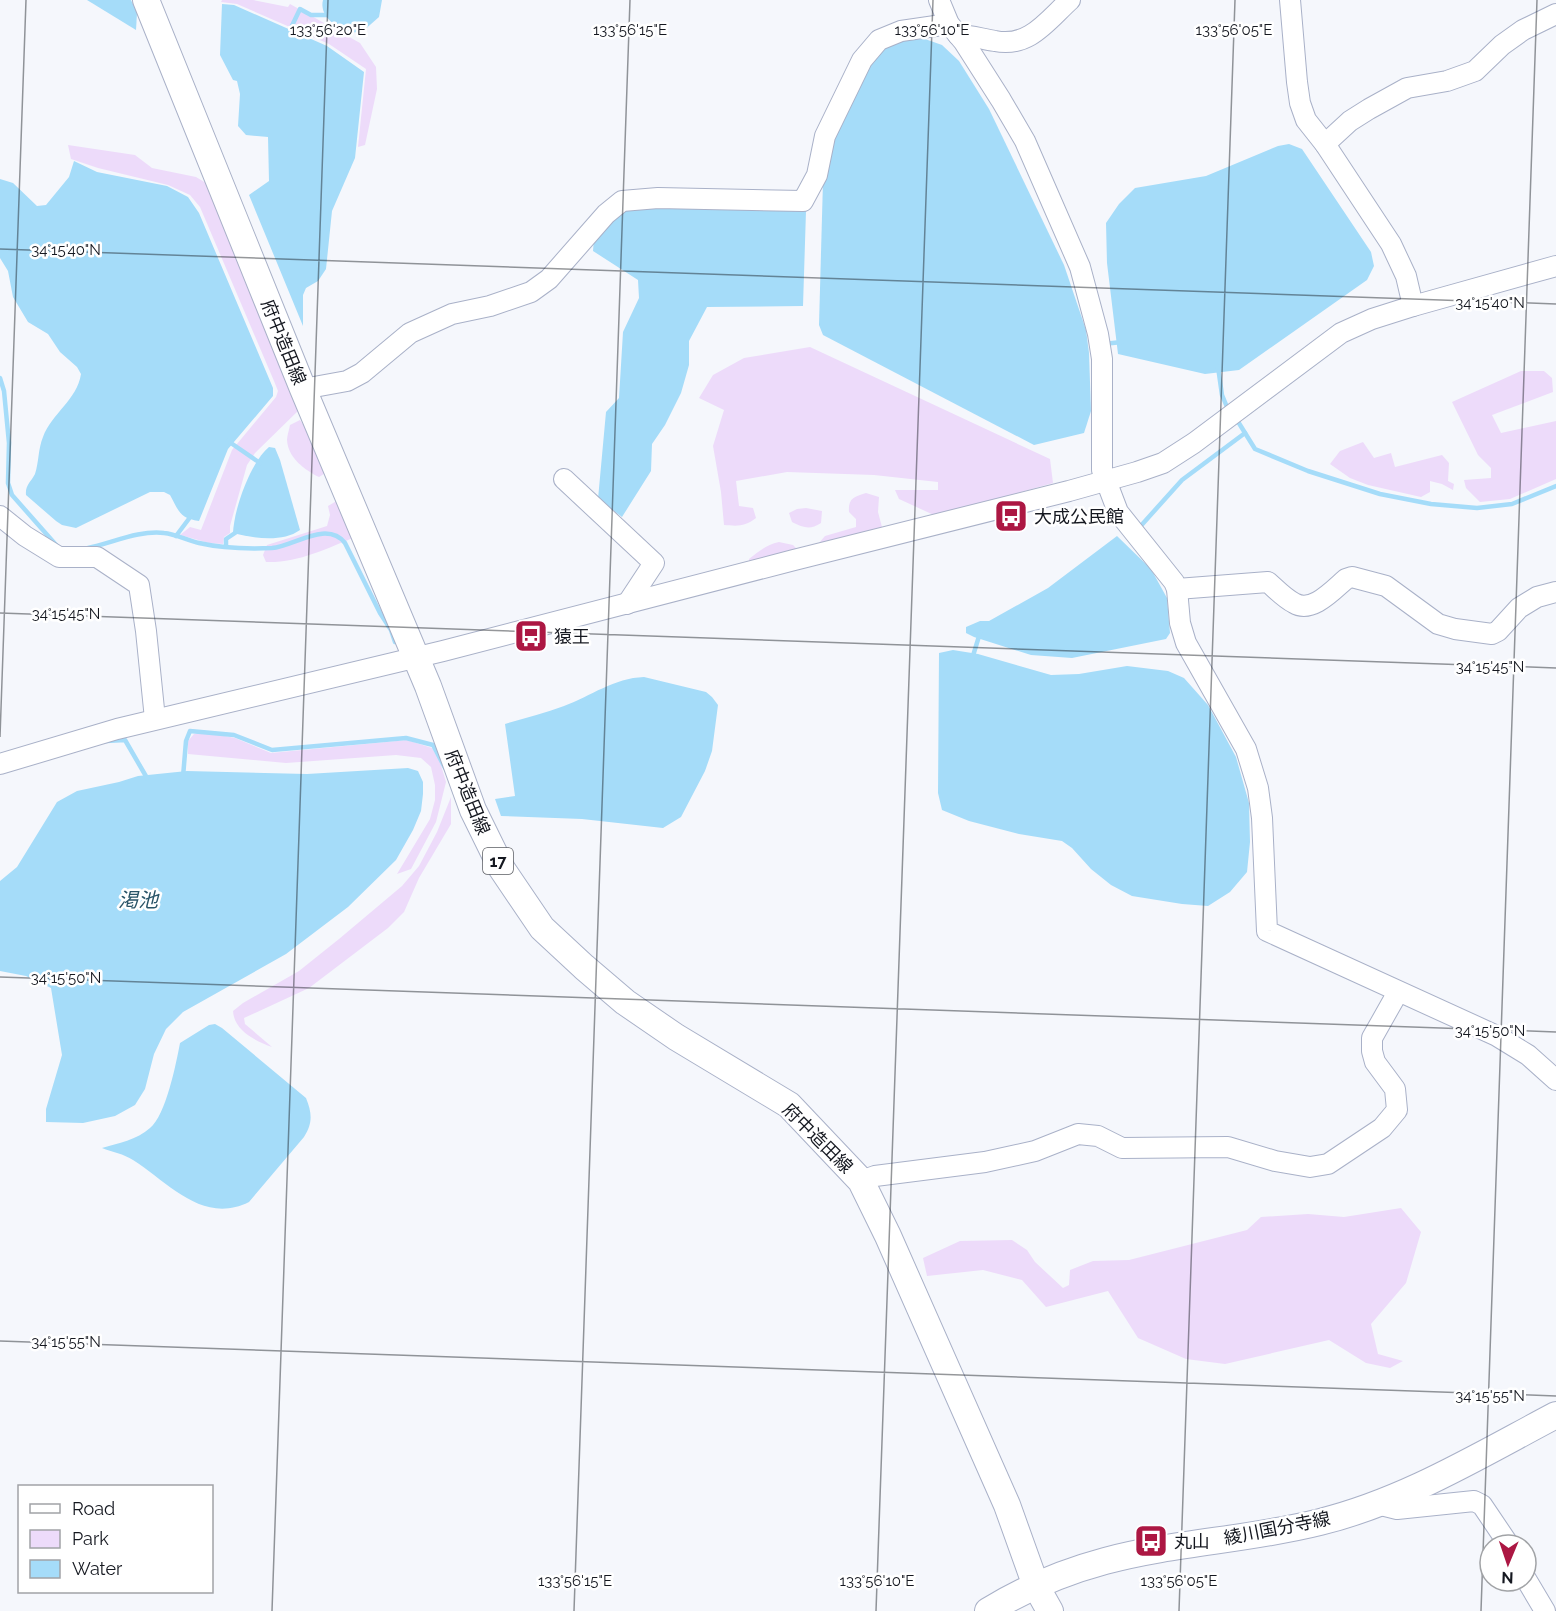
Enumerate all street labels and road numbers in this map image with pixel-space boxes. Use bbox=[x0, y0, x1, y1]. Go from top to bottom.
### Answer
street label: 府中造田線 bbox=[257, 296, 311, 388]
street label: 府中造田線 bbox=[441, 746, 495, 838]
road number: 17 bbox=[483, 848, 513, 874]
street label: 府中造田線 bbox=[779, 1099, 857, 1177]
street label: 綾川国分寺線 bbox=[1222, 1507, 1332, 1549]

